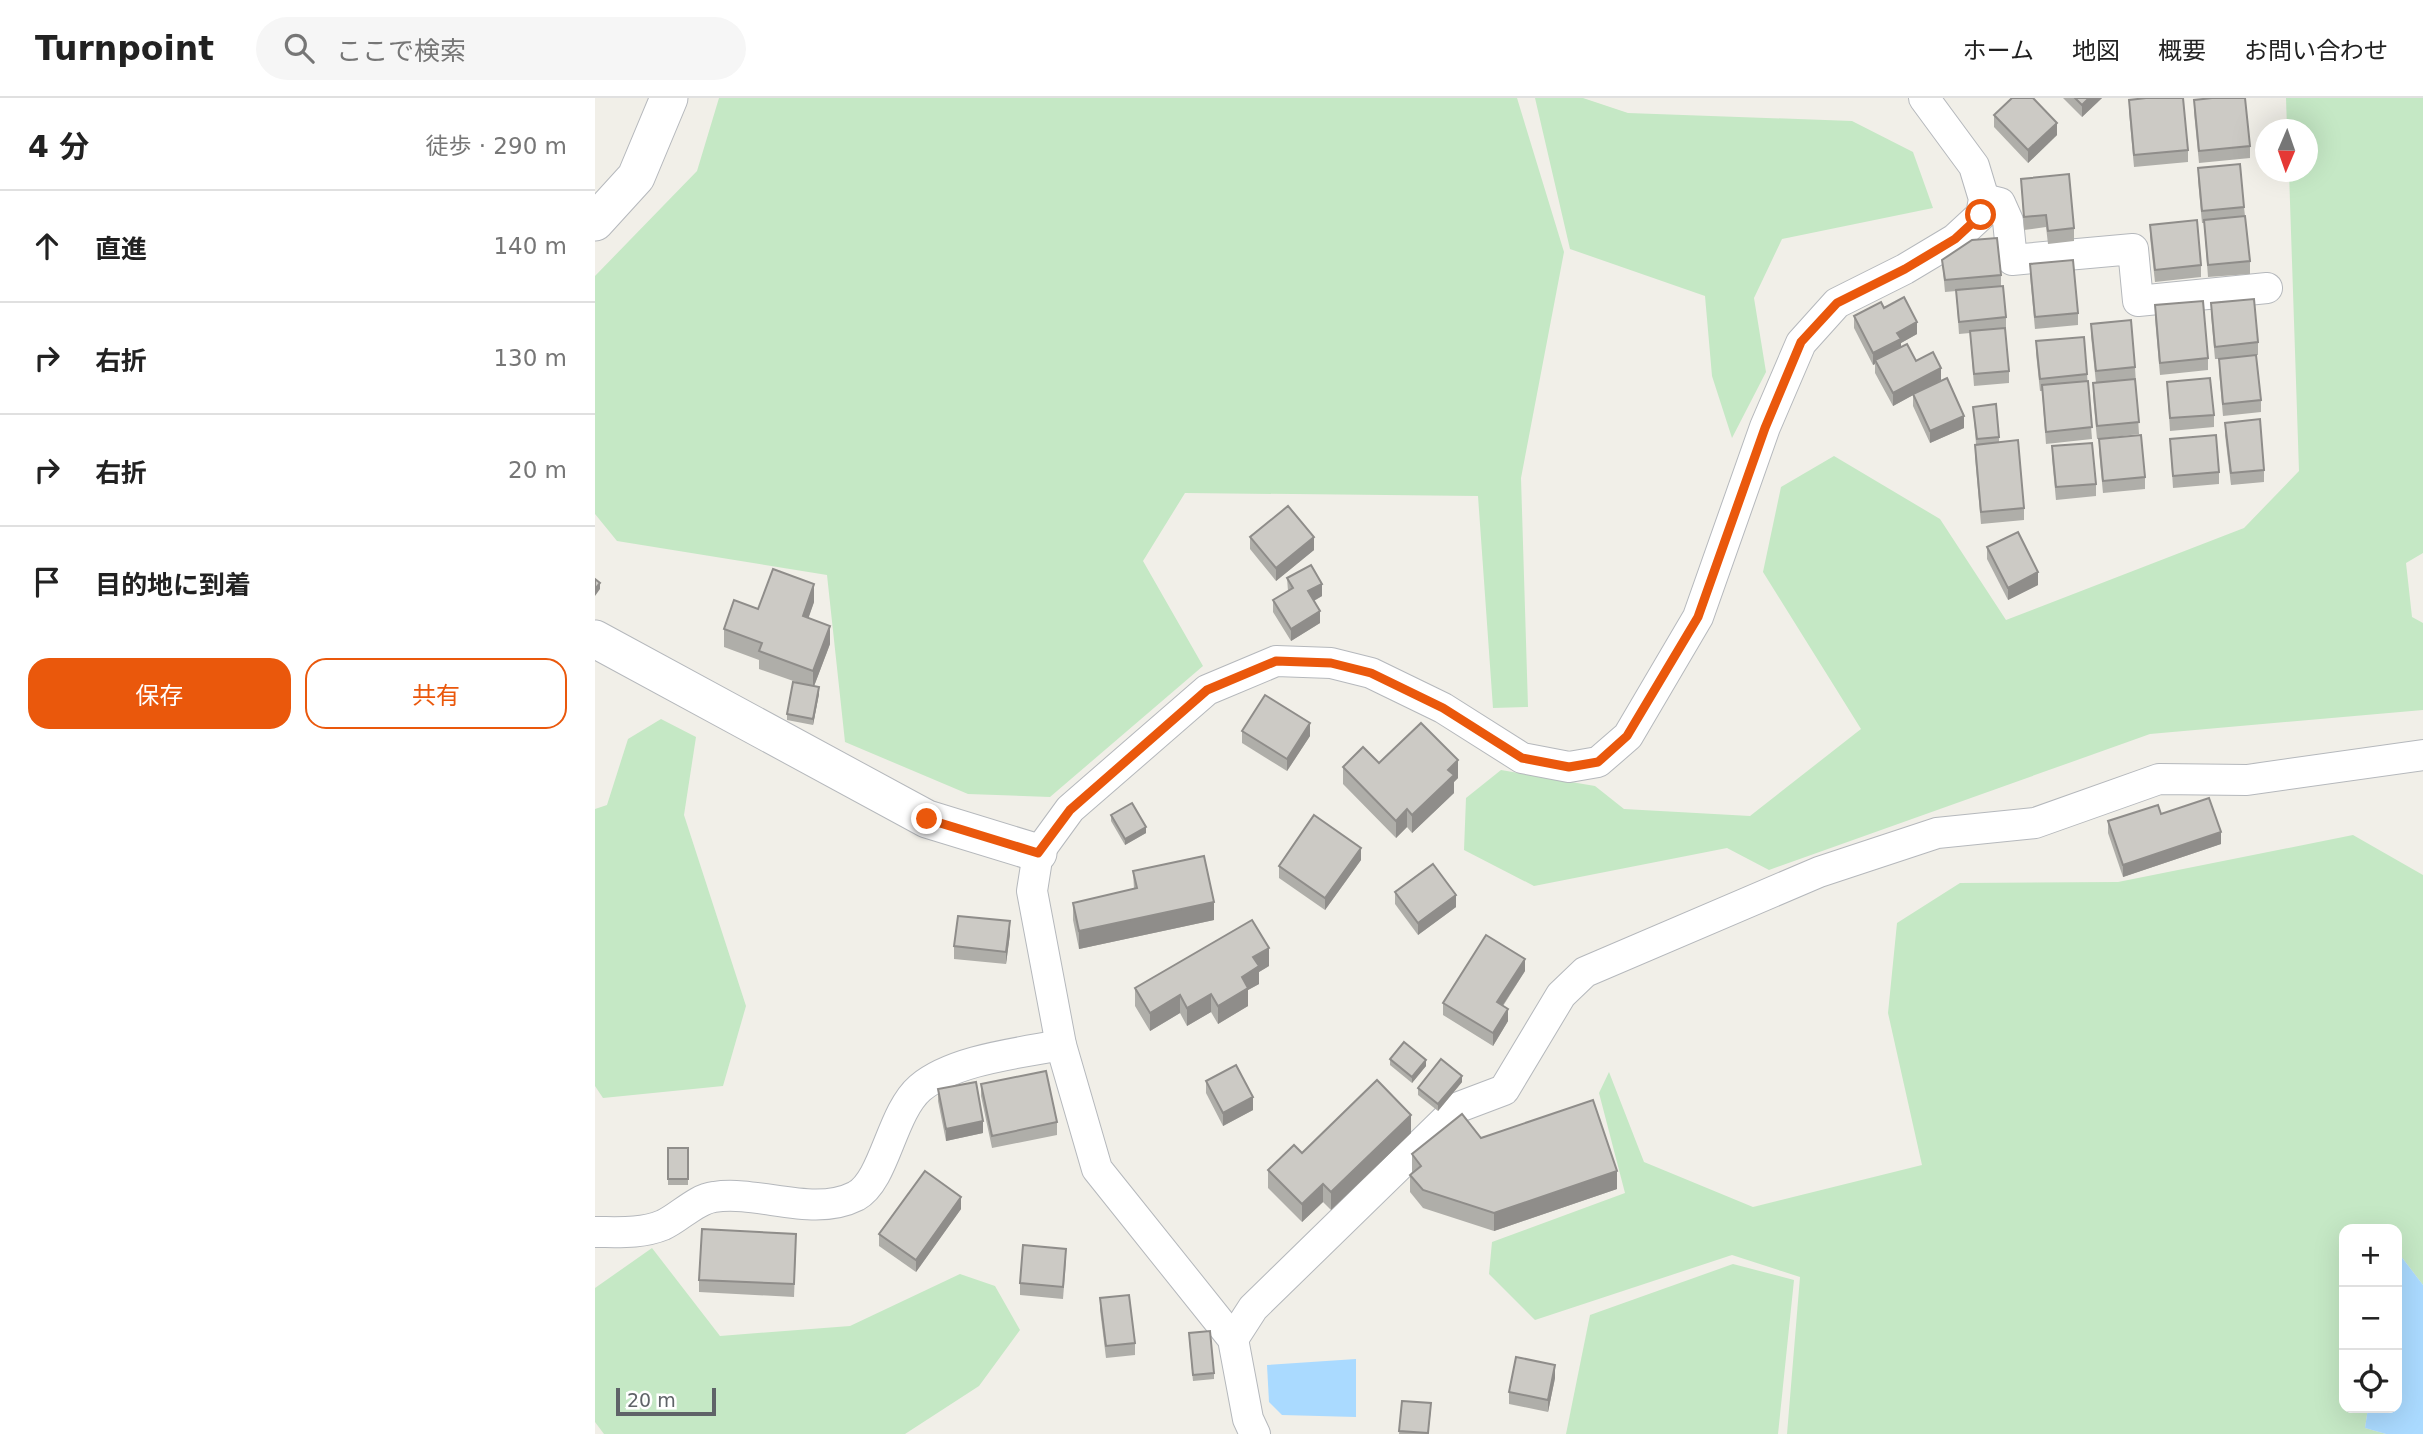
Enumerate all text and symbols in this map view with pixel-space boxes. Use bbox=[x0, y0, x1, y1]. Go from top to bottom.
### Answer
search box bbox=[256, 17, 746, 80]
text: Turnpoint bbox=[35, 29, 214, 68]
icon: search bbox=[280, 29, 318, 67]
text: ここで検索 bbox=[336, 36, 466, 66]
text: ホーム bbox=[1963, 37, 2034, 65]
text: 地図 bbox=[2072, 37, 2120, 65]
text: 概要 bbox=[2158, 37, 2206, 65]
text: お問い合わせ bbox=[2244, 37, 2388, 65]
north arrow bbox=[2255, 119, 2318, 182]
text: 4 分 bbox=[28, 129, 89, 164]
text: 徒歩 · 290 m bbox=[425, 133, 567, 159]
route start bbox=[1965, 199, 1996, 230]
icon: ahead bbox=[28, 227, 66, 265]
text: 140 m bbox=[493, 233, 567, 259]
text: 直進 bbox=[95, 234, 147, 264]
icon: right bbox=[28, 339, 66, 377]
text: 130 m bbox=[493, 345, 567, 371]
text: 右折 bbox=[95, 346, 147, 376]
icon: right bbox=[28, 451, 66, 489]
text: 20 m bbox=[508, 457, 567, 483]
text: 右折 bbox=[95, 458, 147, 488]
icon: arrive bbox=[28, 563, 66, 601]
text: 目的地に到着 bbox=[95, 570, 251, 600]
button: 保存 bbox=[28, 658, 291, 729]
button: 共有 bbox=[305, 658, 567, 729]
route end bbox=[911, 803, 942, 834]
map controls bbox=[2339, 1224, 2402, 1413]
button: + bbox=[2339, 1224, 2402, 1287]
button: − bbox=[2339, 1287, 2402, 1350]
button: locate bbox=[2339, 1350, 2402, 1413]
scale bar bbox=[616, 1385, 716, 1417]
text: 20 m bbox=[627, 1389, 676, 1411]

